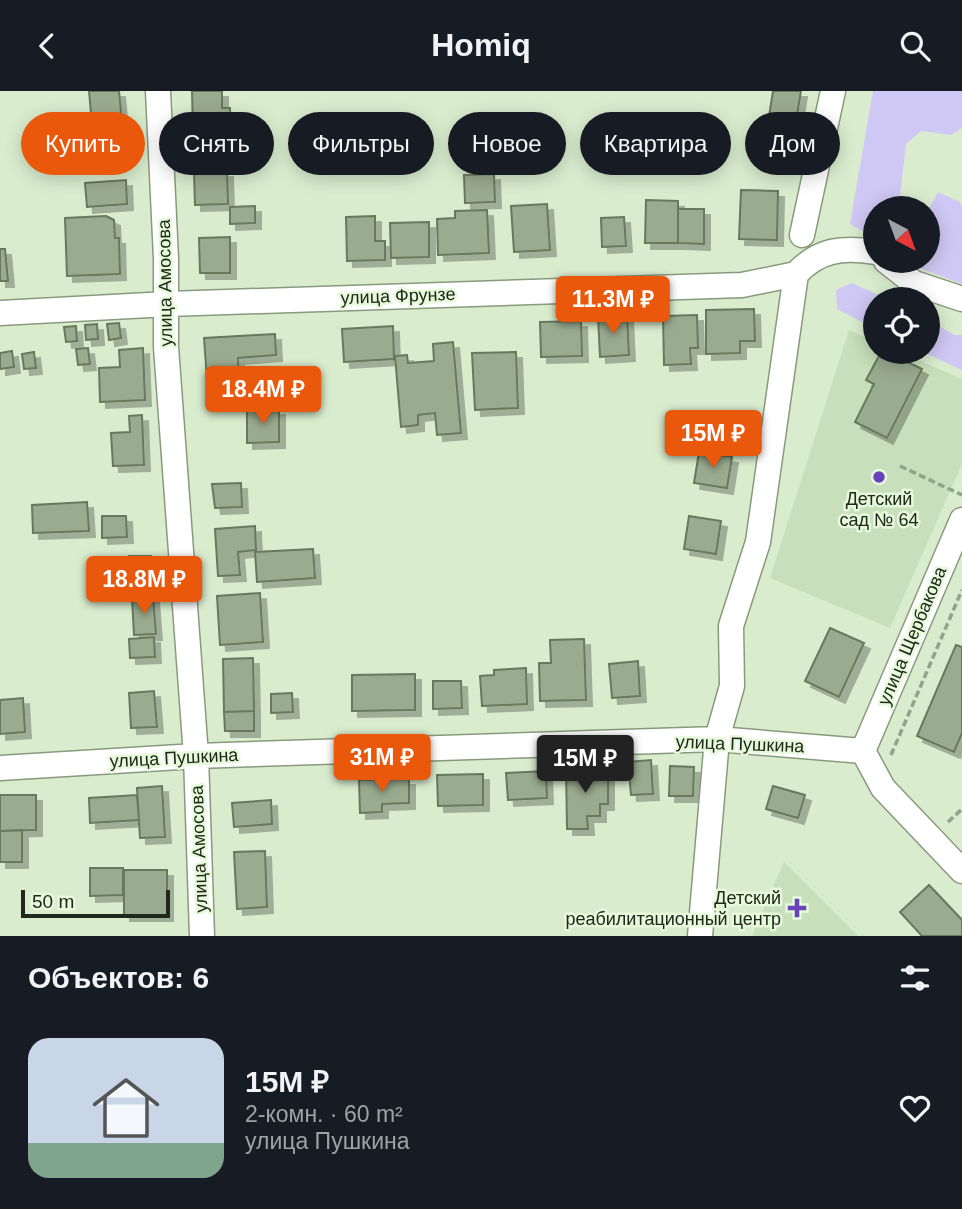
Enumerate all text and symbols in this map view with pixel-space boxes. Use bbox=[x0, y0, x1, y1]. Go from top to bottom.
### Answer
icon: back bbox=[28, 27, 66, 65]
text: Homiq bbox=[431, 27, 531, 63]
icon: search bbox=[896, 27, 934, 65]
chip: Купить bbox=[21, 112, 145, 175]
chip: Снять bbox=[159, 112, 274, 175]
chip: Фильтры bbox=[288, 112, 434, 175]
chip: Новое bbox=[448, 112, 566, 175]
chip: Квартира bbox=[580, 112, 731, 175]
chip: Дом bbox=[745, 112, 840, 175]
north arrow bbox=[863, 196, 940, 273]
map controls bbox=[863, 196, 940, 364]
street label: улица Амосова bbox=[154, 218, 176, 347]
pin: 11.3M ₽ bbox=[548, 277, 678, 336]
street label: улица Фрунзе bbox=[340, 284, 456, 308]
text: 11.3M ₽ bbox=[572, 286, 654, 312]
button: locate bbox=[863, 287, 940, 364]
pin: 18.4M ₽ bbox=[198, 367, 328, 426]
text: 18.4M ₽ bbox=[221, 376, 305, 402]
pin: 15M ₽ bbox=[664, 411, 762, 470]
text: 15M ₽ bbox=[681, 420, 745, 446]
marker: Детский сад № 64 bbox=[871, 469, 887, 485]
place label: Детский сад № 64 bbox=[840, 489, 918, 530]
pin: 18.8M ₽ bbox=[79, 557, 209, 616]
street label: улица Щербакова bbox=[874, 563, 951, 708]
text: 18.8M ₽ bbox=[102, 566, 186, 592]
street label: улица Пушкина bbox=[675, 732, 806, 756]
pin: 31M ₽ bbox=[333, 735, 431, 794]
pin: 15M ₽ bbox=[536, 735, 634, 795]
text: 31M ₽ bbox=[350, 744, 414, 770]
street label: улица Пушкина bbox=[109, 745, 240, 771]
text: 15M ₽ bbox=[553, 745, 617, 771]
street label: улица Амосова bbox=[187, 784, 211, 913]
scale bar bbox=[21, 887, 170, 919]
place label: Детский реабилитационный центр bbox=[565, 888, 781, 929]
text: 50 m bbox=[32, 891, 74, 912]
marker: Детский реабилитационный центр bbox=[787, 898, 807, 918]
icon: filters bbox=[896, 959, 934, 997]
text: Объектов: 6 bbox=[28, 961, 209, 994]
text: 15M ₽ bbox=[245, 1065, 329, 1098]
icon: home bbox=[84, 1066, 168, 1150]
icon: heart bbox=[896, 1089, 934, 1127]
text: 2-комн. · 60 m² bbox=[245, 1101, 403, 1127]
text: улица Пушкина bbox=[245, 1128, 410, 1154]

